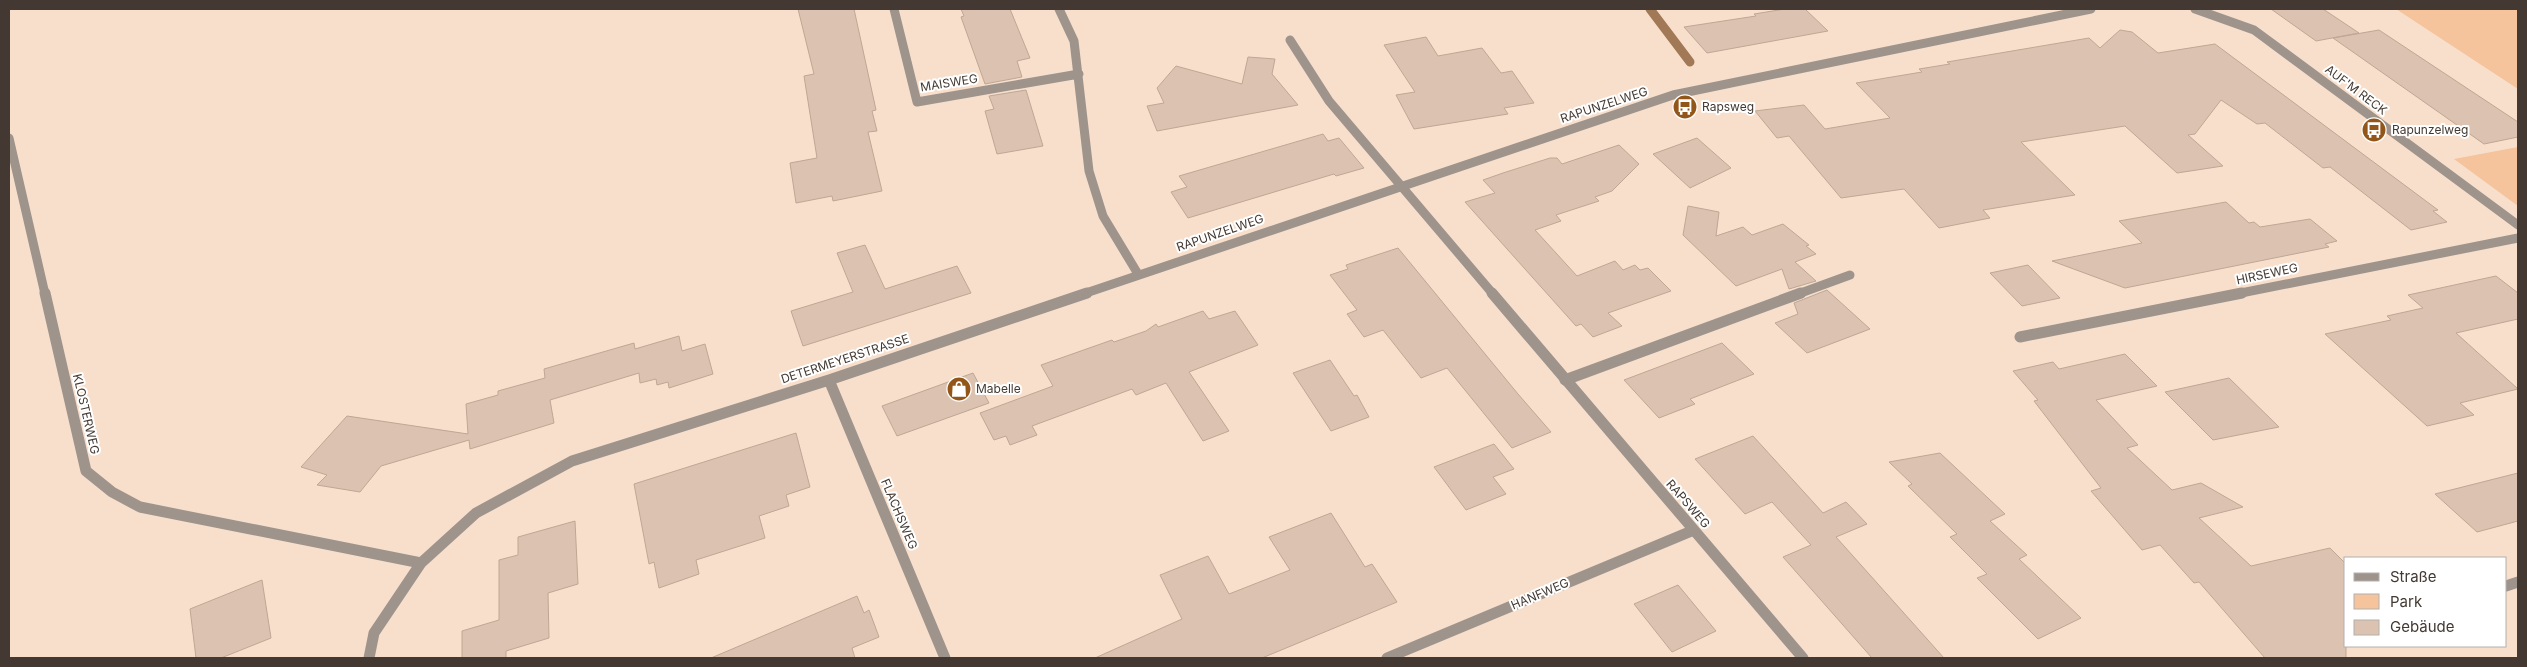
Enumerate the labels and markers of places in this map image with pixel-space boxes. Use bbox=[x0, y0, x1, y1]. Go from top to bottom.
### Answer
bus stop icon: Rapsweg bbox=[1672, 94, 1698, 120]
place label: Rapsweg bbox=[1702, 99, 1754, 114]
bus stop icon: Rapunzelweg bbox=[2361, 117, 2387, 143]
place label: Rapunzelweg bbox=[2392, 122, 2468, 137]
shop icon: Mabelle bbox=[946, 376, 972, 402]
place label: Mabelle bbox=[976, 381, 1021, 396]

